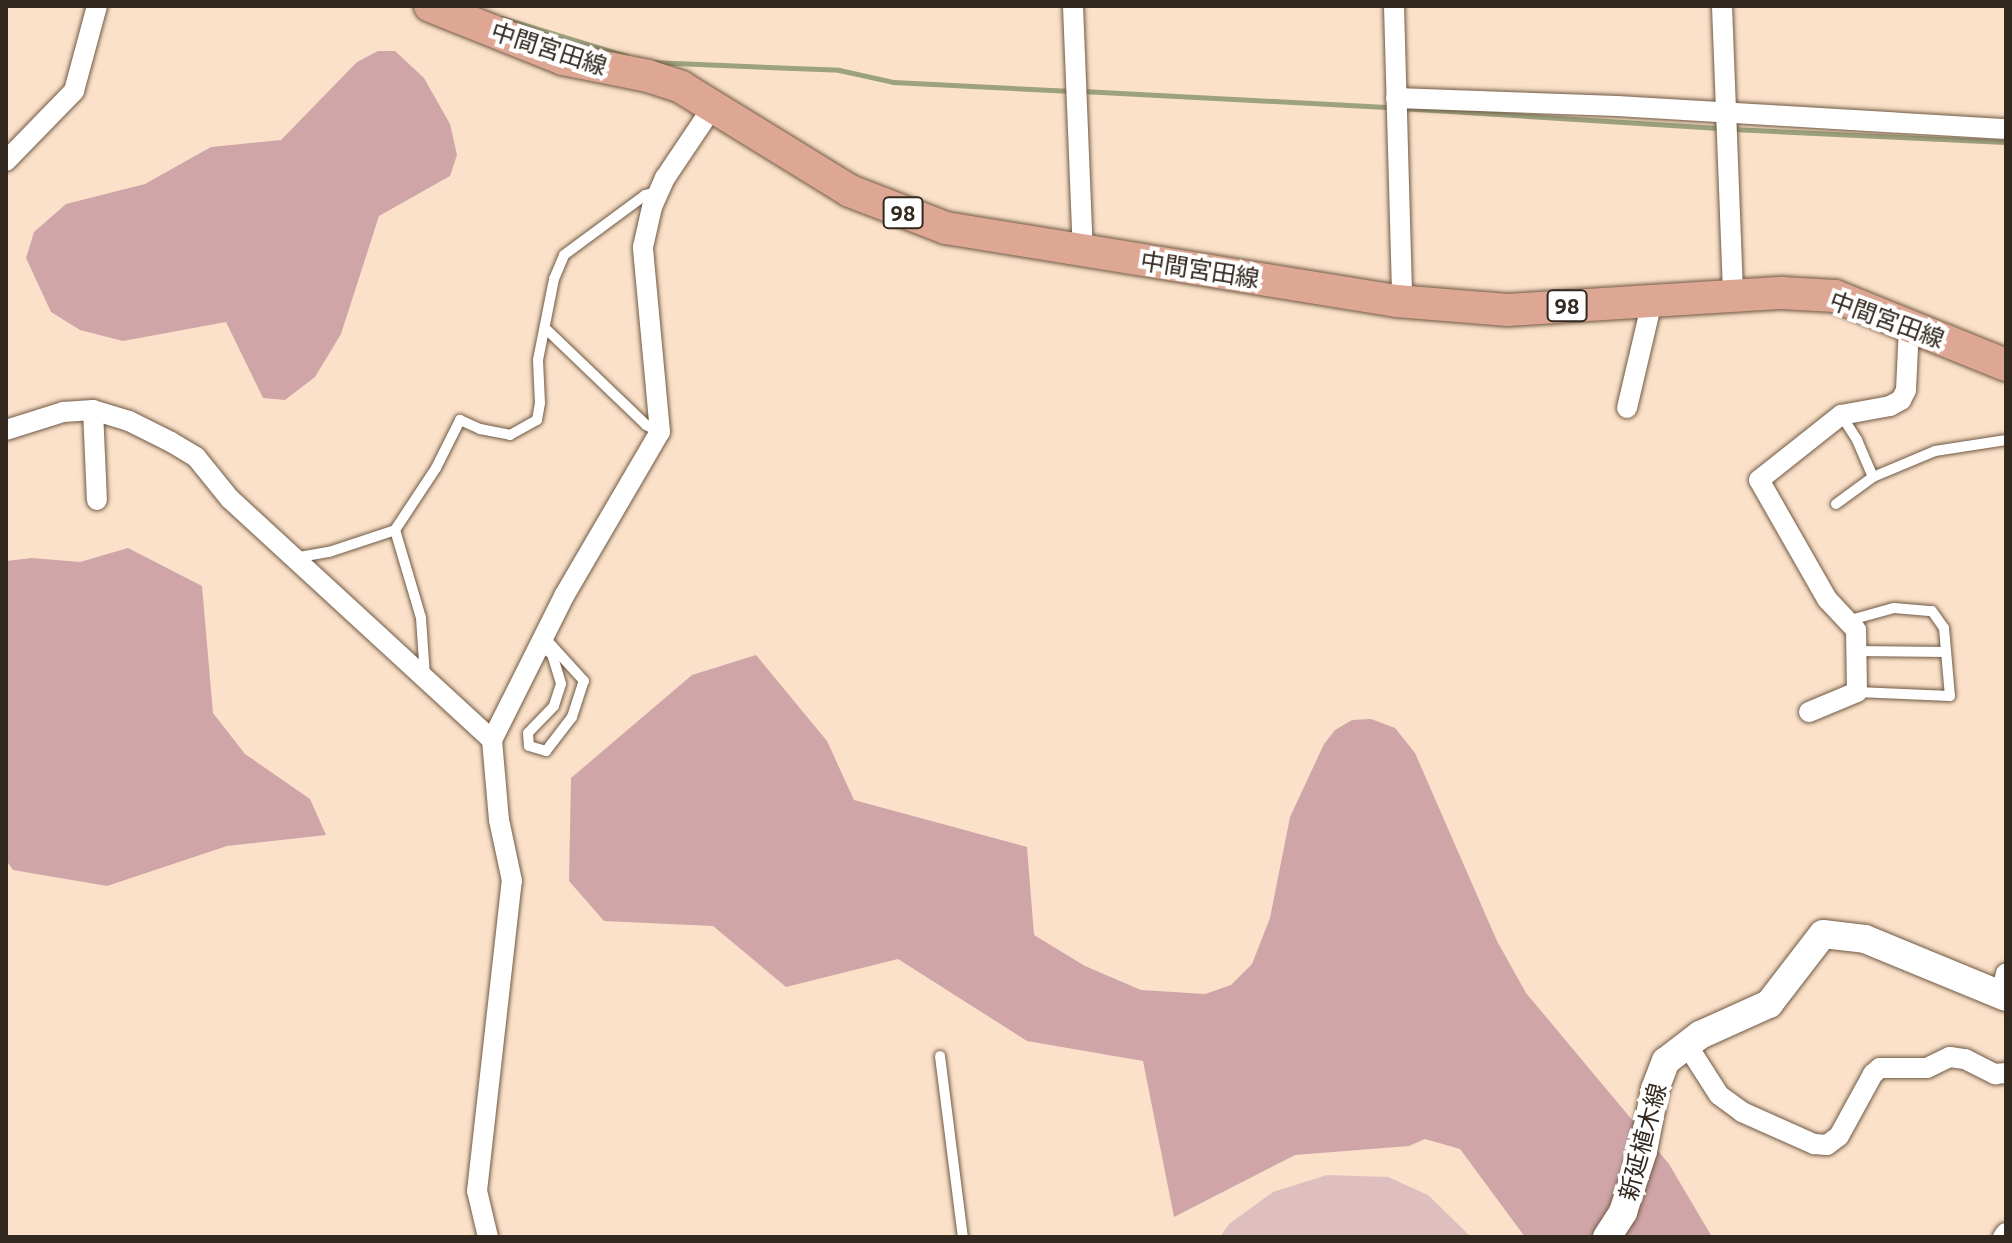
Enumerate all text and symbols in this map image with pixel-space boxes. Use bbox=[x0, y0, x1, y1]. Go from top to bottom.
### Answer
street label: 中間宮田線 bbox=[487, 17, 611, 81]
road number: 98 bbox=[881, 195, 925, 231]
street label: 中間宮田線 bbox=[1138, 246, 1262, 294]
street label: 中間宮田線 bbox=[1826, 286, 1948, 354]
road number: 98 bbox=[1545, 288, 1589, 324]
street label: 新延植木線 bbox=[1614, 1080, 1672, 1204]

